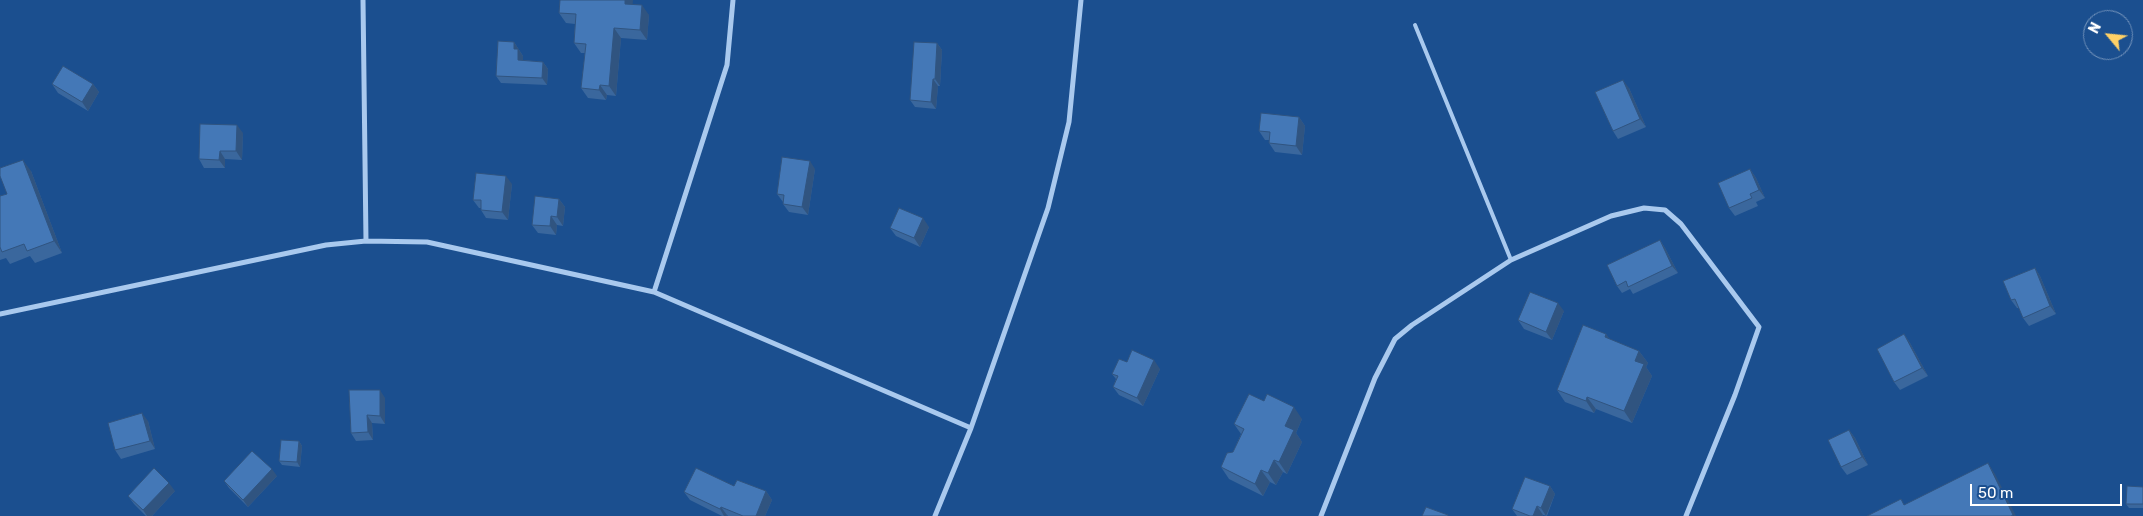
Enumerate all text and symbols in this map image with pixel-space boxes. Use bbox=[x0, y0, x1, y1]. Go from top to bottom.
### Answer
north arrow bbox=[2083, 10, 2133, 60]
text: N bbox=[2085, 20, 2105, 37]
scale bar bbox=[1973, 474, 2126, 506]
text: 50 m bbox=[1978, 484, 2013, 502]

